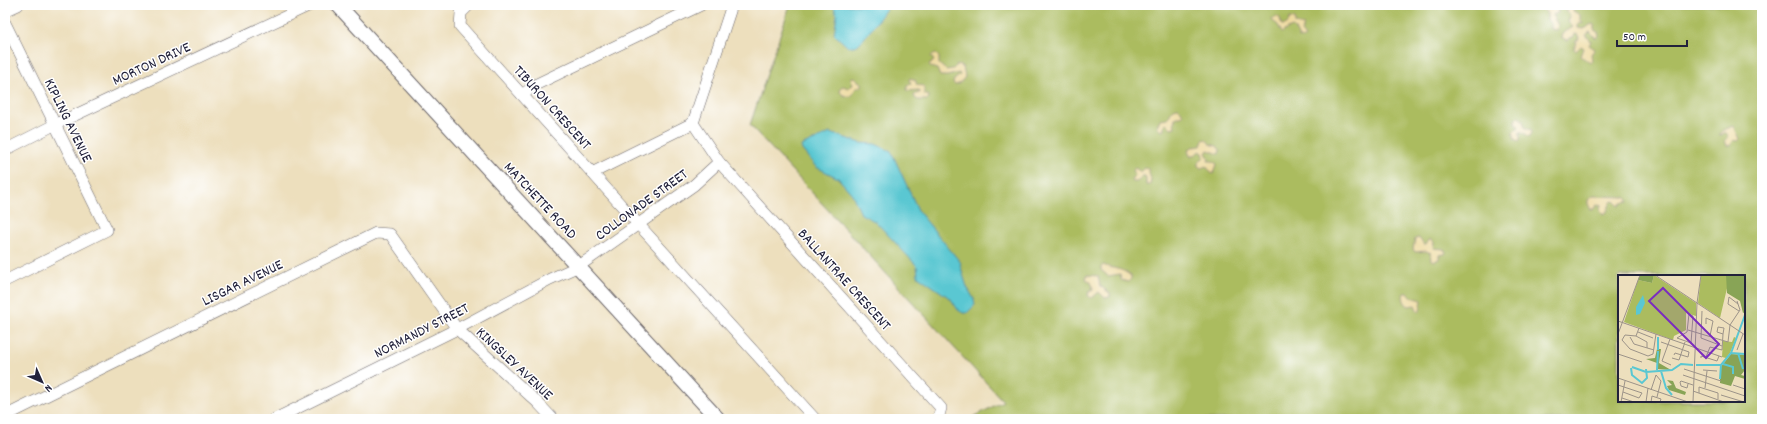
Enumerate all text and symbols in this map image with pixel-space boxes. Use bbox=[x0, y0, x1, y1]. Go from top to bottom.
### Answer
scale bar bbox=[1617, 22, 1687, 48]
text: 50 m bbox=[1623, 29, 1646, 46]
street label: MORTON DRIVE bbox=[109, 37, 195, 93]
street label: TIBURON CRESCENT bbox=[507, 61, 596, 156]
street label: KIPLING AVENUE bbox=[37, 75, 97, 167]
street label: MATCHETTE ROAD bbox=[498, 158, 582, 245]
street label: COLLONADE STREET bbox=[591, 164, 693, 247]
street label: BALLANTRAE CRESCENT bbox=[792, 224, 895, 336]
street label: LISGAR AVENUE bbox=[199, 255, 287, 313]
inset map bbox=[1618, 275, 1745, 402]
street label: NORMANDY STREET bbox=[371, 298, 473, 365]
street label: KINGSLEY AVENUE bbox=[470, 323, 557, 406]
north arrow bbox=[22, 362, 62, 402]
text: N bbox=[40, 380, 55, 396]

